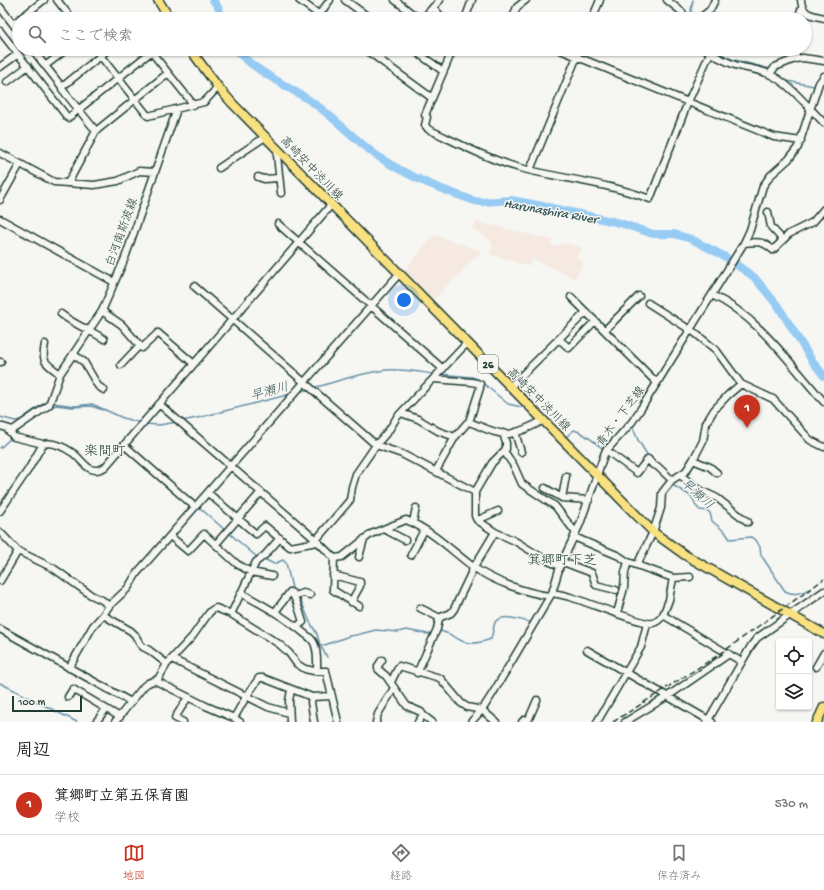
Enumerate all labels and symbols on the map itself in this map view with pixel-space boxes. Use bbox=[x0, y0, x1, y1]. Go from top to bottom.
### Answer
street label: 高崎安中渋川線 bbox=[276, 134, 345, 204]
street label: 白河南斯波線 bbox=[103, 196, 142, 269]
water label: Harunashira River bbox=[503, 197, 601, 229]
your location bbox=[394, 290, 414, 310]
road number: 26 bbox=[478, 355, 498, 373]
street label: 高崎安中渋川線 bbox=[503, 365, 573, 435]
water label: 早瀬川 bbox=[249, 379, 290, 405]
street label: 青木・下芝線 bbox=[594, 384, 649, 450]
pin: 1 bbox=[734, 395, 760, 428]
district label: 楽間町 bbox=[84, 444, 126, 461]
water label: 早瀬川 bbox=[677, 475, 717, 513]
district label: 箕郷町下芝 bbox=[527, 553, 597, 570]
scale bar bbox=[12, 694, 82, 713]

